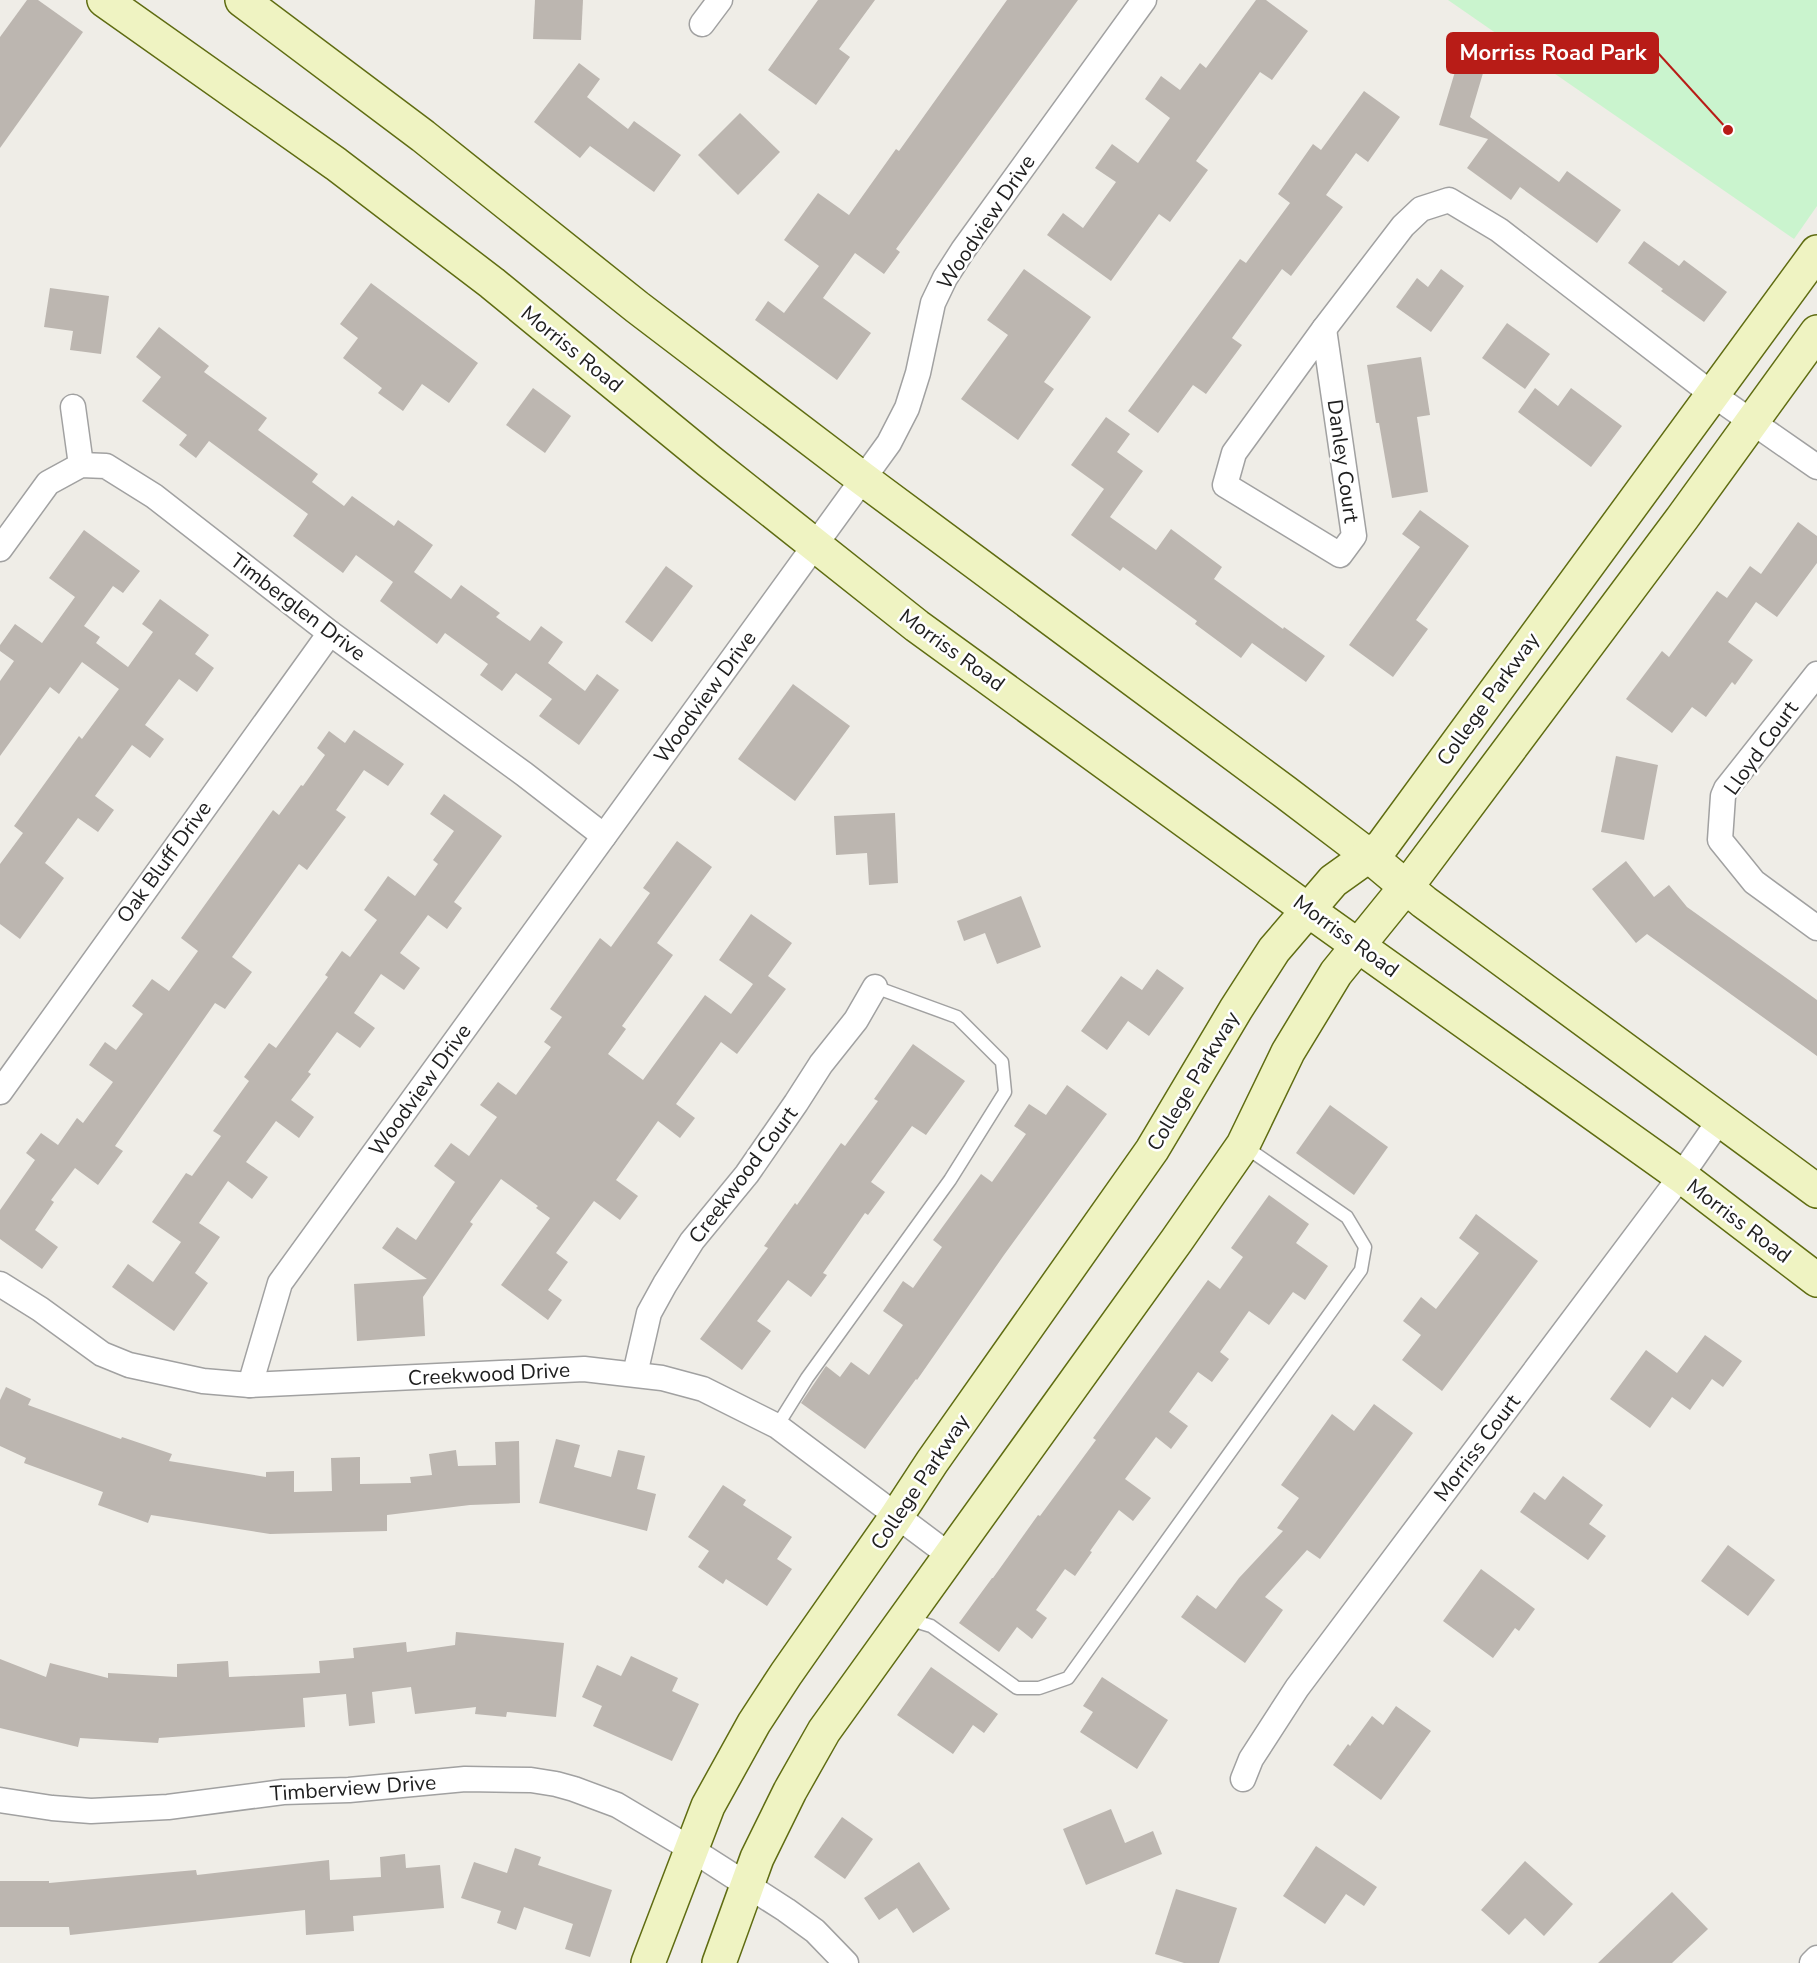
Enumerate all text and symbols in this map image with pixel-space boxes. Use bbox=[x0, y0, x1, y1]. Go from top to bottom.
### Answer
callout: Morriss Road Park bbox=[1447, 33, 1658, 73]
text: Morriss Road Park bbox=[1460, 38, 1648, 68]
street label: Woodview Drive bbox=[930, 149, 1042, 295]
street label: Morriss Road bbox=[515, 299, 629, 399]
street label: Danley Court bbox=[1320, 398, 1366, 525]
street label: Timberglen Drive bbox=[224, 547, 372, 667]
street label: Morriss Road bbox=[894, 602, 1010, 698]
street label: Woodview Drive bbox=[648, 625, 762, 769]
street label: College Parkway bbox=[1430, 627, 1546, 771]
street label: Lloyd Court bbox=[1717, 695, 1805, 801]
street label: Oak Bluff Drive bbox=[110, 795, 218, 929]
street label: Morriss Road bbox=[1288, 888, 1404, 984]
street label: College Parkway bbox=[1140, 1006, 1246, 1156]
street label: Woodview Drive bbox=[363, 1018, 477, 1162]
street label: Creekwood Court bbox=[682, 1100, 804, 1249]
street label: Morriss Road bbox=[1681, 1173, 1797, 1269]
street label: Creekwood Drive bbox=[407, 1356, 571, 1392]
street label: Morriss Court bbox=[1427, 1388, 1527, 1507]
street label: College Parkway bbox=[864, 1408, 976, 1555]
street label: Timberview Drive bbox=[269, 1768, 437, 1808]

